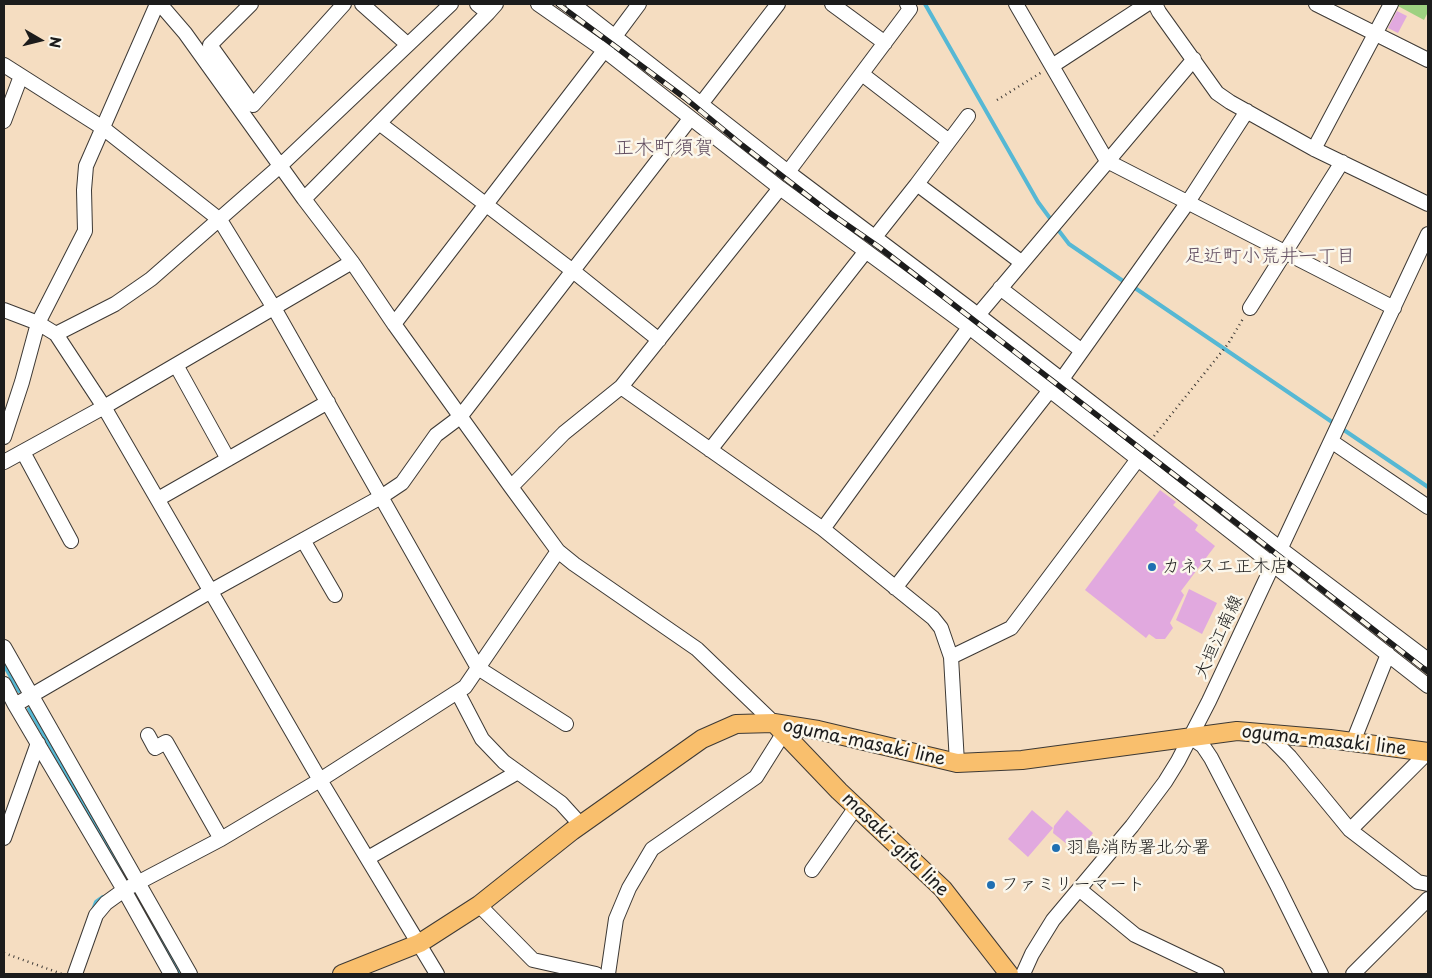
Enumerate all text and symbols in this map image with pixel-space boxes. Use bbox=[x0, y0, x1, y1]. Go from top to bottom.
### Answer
north arrow bbox=[15, 15, 65, 65]
text: N bbox=[44, 35, 67, 49]
district label: 正木町須賀 bbox=[614, 136, 714, 160]
district label: 足近町小荒井一丁目 bbox=[1185, 246, 1355, 268]
place label: カネスエ正木店 bbox=[1162, 556, 1288, 578]
marker: カネスエ正木店 bbox=[1146, 561, 1158, 573]
street label: 大垣江南線 bbox=[1190, 592, 1248, 682]
street label: oguma-masaki line bbox=[781, 715, 947, 771]
street label: oguma-masaki line bbox=[1241, 722, 1407, 760]
street label: masaki-gifu line bbox=[837, 788, 953, 902]
place label: 羽島消防署北分署 bbox=[1066, 837, 1210, 859]
marker: 羽島消防署北分署 bbox=[1050, 842, 1062, 854]
place label: ファミリーマート bbox=[1001, 874, 1145, 896]
marker: ファミリーマート bbox=[985, 879, 997, 891]

